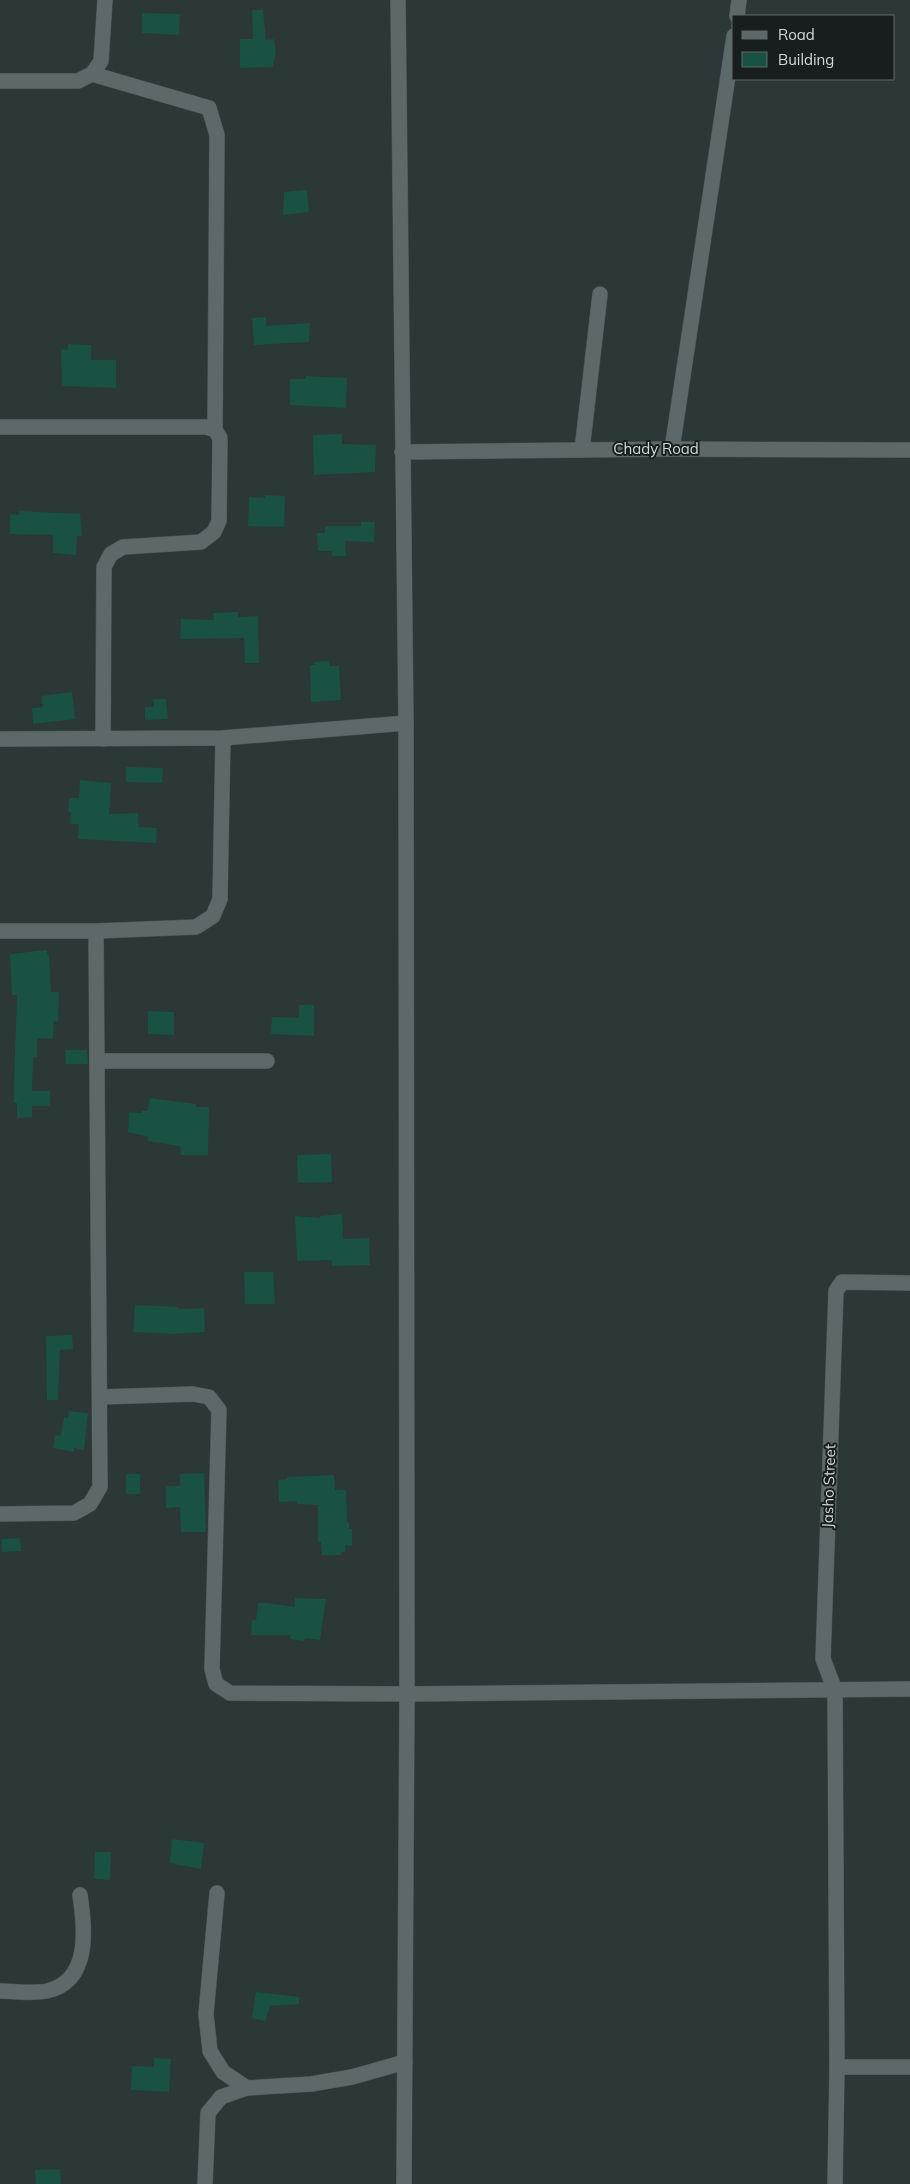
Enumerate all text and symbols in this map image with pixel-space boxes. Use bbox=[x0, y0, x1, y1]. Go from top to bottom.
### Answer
legend bbox=[732, 15, 895, 80]
text: Road bbox=[778, 25, 815, 44]
text: Building bbox=[778, 50, 834, 69]
street label: Chady Road bbox=[613, 439, 699, 458]
street label: Jasho Street bbox=[818, 1444, 839, 1528]

